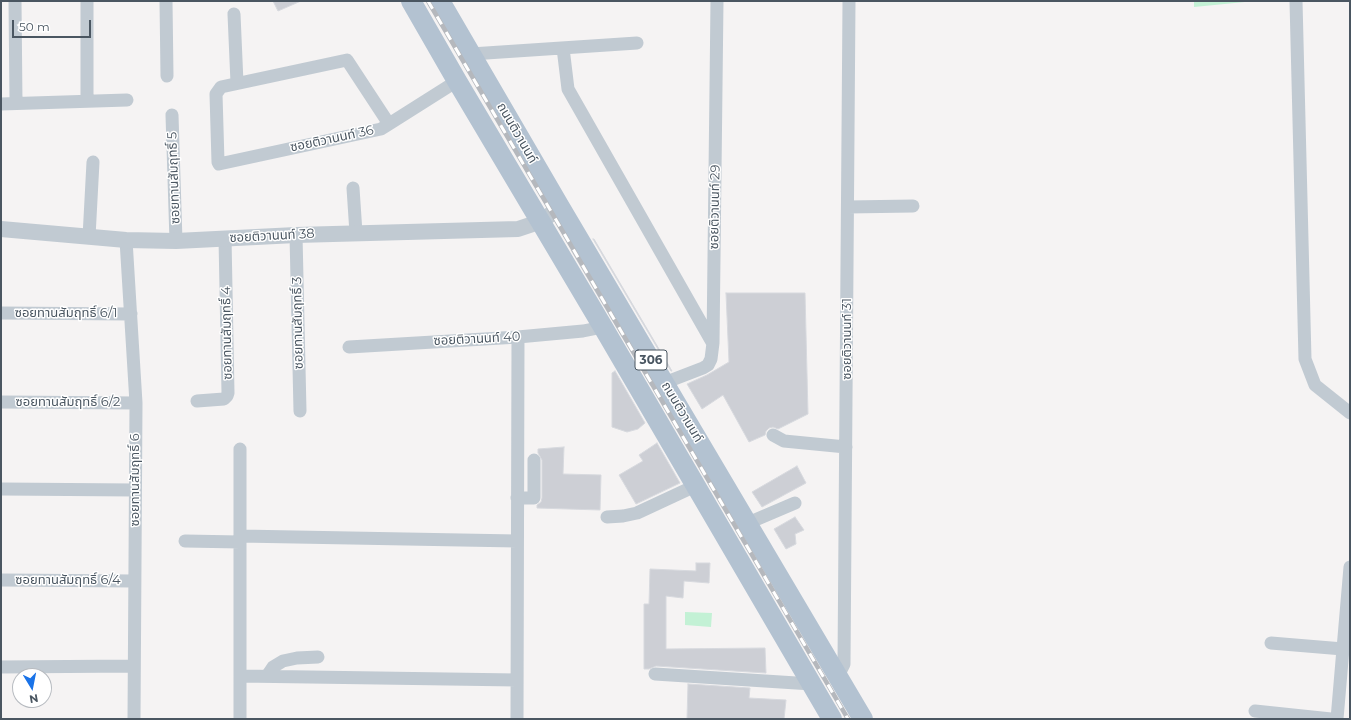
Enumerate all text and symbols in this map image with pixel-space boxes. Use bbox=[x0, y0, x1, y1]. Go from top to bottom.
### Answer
scale bar bbox=[14, 12, 93, 38]
text: 50 m bbox=[19, 19, 50, 34]
street label: ถนนติวานนท์ bbox=[493, 100, 541, 166]
street label: ซอยติวานนท์ 36 bbox=[289, 123, 375, 155]
street label: ซอยทานสัมฤทธิ์ 5 bbox=[165, 131, 183, 225]
street label: ซอยติวานนท์ 29 bbox=[706, 164, 724, 250]
street label: ซอยติวานนท์ 38 bbox=[229, 226, 315, 246]
street label: ซอยทานสัมฤทธิ์ 3 bbox=[289, 277, 307, 369]
street label: ซอยทานสัมฤทธิ์ 4 bbox=[218, 286, 236, 380]
street label: ซอยติวานนท์ 31 bbox=[839, 298, 855, 380]
street label: ซอยทานสัมฤทธิ์ 6/1 bbox=[15, 305, 117, 321]
street label: ซอยติวานนท์ 40 bbox=[433, 329, 521, 349]
road number: 306 bbox=[635, 350, 667, 370]
street label: ถนนติวานนท์ bbox=[658, 379, 706, 445]
street label: ซอยทานสัมฤทธิ์ 6/2 bbox=[15, 394, 121, 410]
street label: ซอยทานสัมฤทธิ์ 6 bbox=[127, 433, 143, 527]
street label: ซอยทานสัมฤทธิ์ 6/4 bbox=[15, 572, 121, 588]
north arrow bbox=[12, 668, 52, 708]
text: N bbox=[28, 691, 40, 706]

